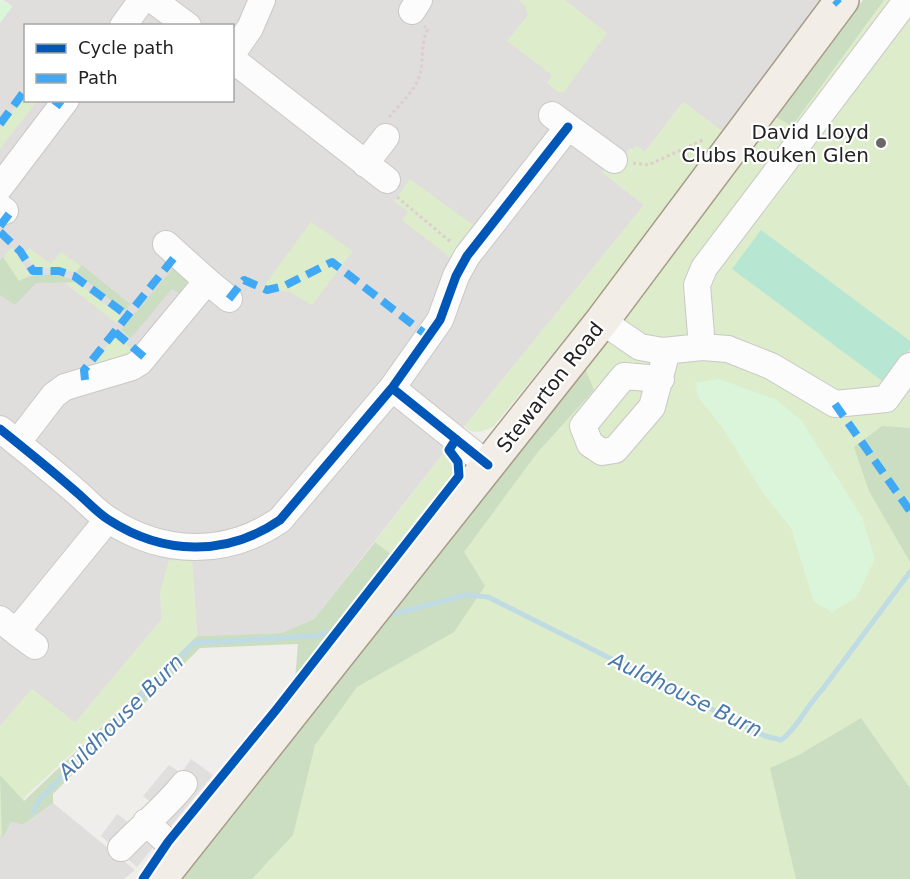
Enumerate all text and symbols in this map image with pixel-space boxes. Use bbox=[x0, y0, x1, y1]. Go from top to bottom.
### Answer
legend bbox=[24, 24, 234, 102]
text: Cycle path bbox=[78, 37, 174, 58]
text: Path bbox=[78, 67, 118, 88]
place label: David Lloyd Clubs Rouken Glen bbox=[681, 120, 869, 167]
marker: David Lloyd Clubs Rouken Glen bbox=[874, 136, 888, 150]
street label: Stewarton Road bbox=[492, 317, 608, 457]
water label: Auldhouse Burn bbox=[604, 647, 766, 742]
water label: Auldhouse Burn bbox=[52, 650, 188, 786]

